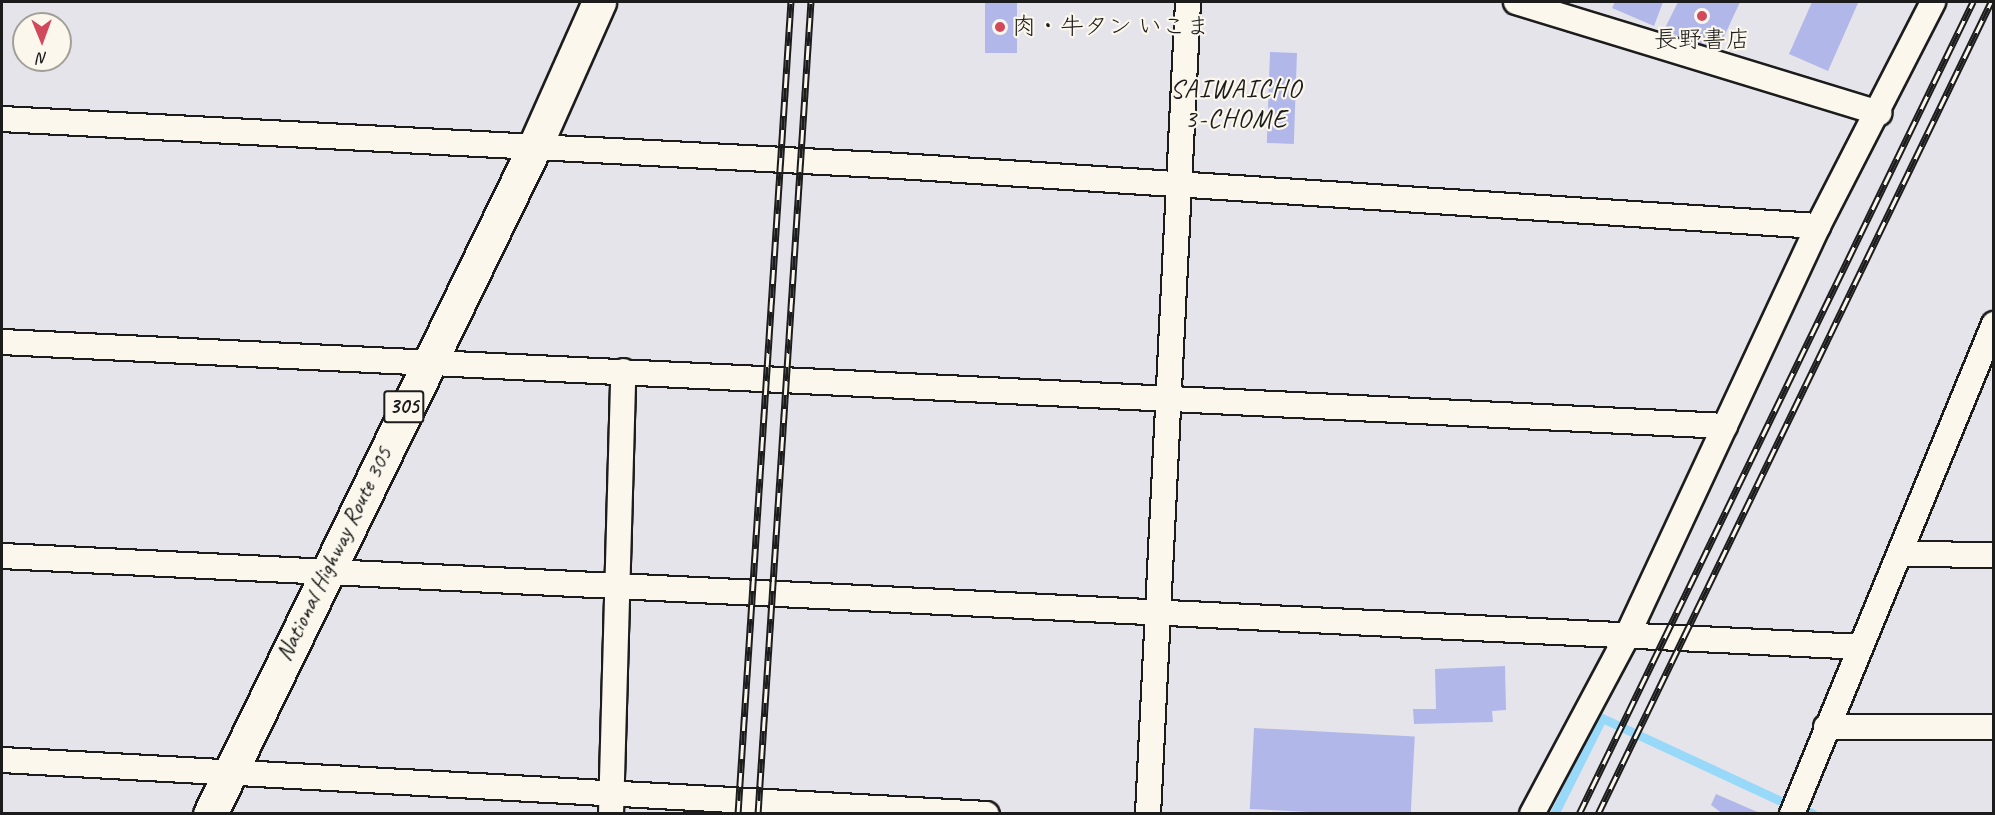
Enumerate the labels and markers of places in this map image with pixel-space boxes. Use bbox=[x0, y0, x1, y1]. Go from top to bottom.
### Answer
marker: 長野書店 bbox=[1695, 9, 1709, 23]
place label: 肉・牛タン いこま bbox=[1012, 13, 1210, 41]
marker: 肉・牛タン いこま bbox=[993, 20, 1007, 34]
place label: 長野書店 bbox=[1654, 26, 1750, 54]

